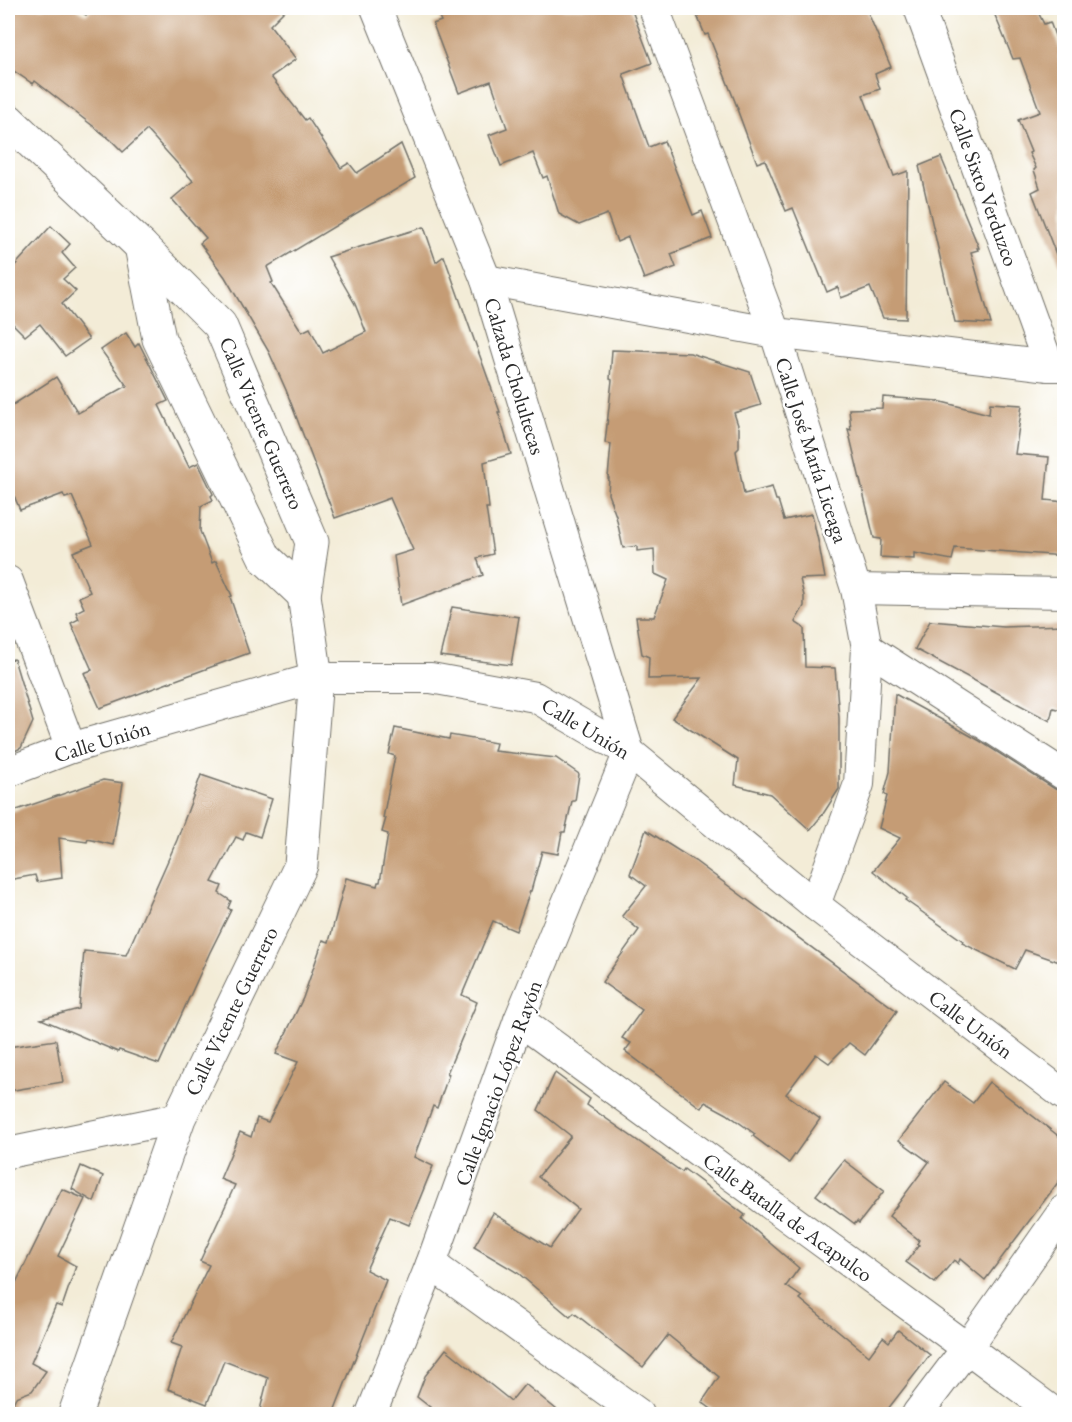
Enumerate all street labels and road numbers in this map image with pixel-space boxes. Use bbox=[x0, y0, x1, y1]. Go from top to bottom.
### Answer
street label: Calle Sixto Verduzco bbox=[943, 104, 1025, 270]
street label: Calzada Cholultecas bbox=[478, 294, 552, 458]
street label: Calle Vicente Guerrero bbox=[213, 332, 311, 514]
street label: Calle José María Liceaga bbox=[769, 354, 855, 547]
street label: Calle Unión bbox=[537, 691, 635, 765]
street label: Calle Unión bbox=[51, 714, 153, 768]
street label: Calle Vicente Guerrero bbox=[178, 922, 284, 1100]
street label: Calle Ignacio López Rayón bbox=[448, 976, 548, 1190]
street label: Calle Unión bbox=[923, 983, 1019, 1065]
street label: Calle Batalla de Acapulco bbox=[698, 1146, 878, 1288]

